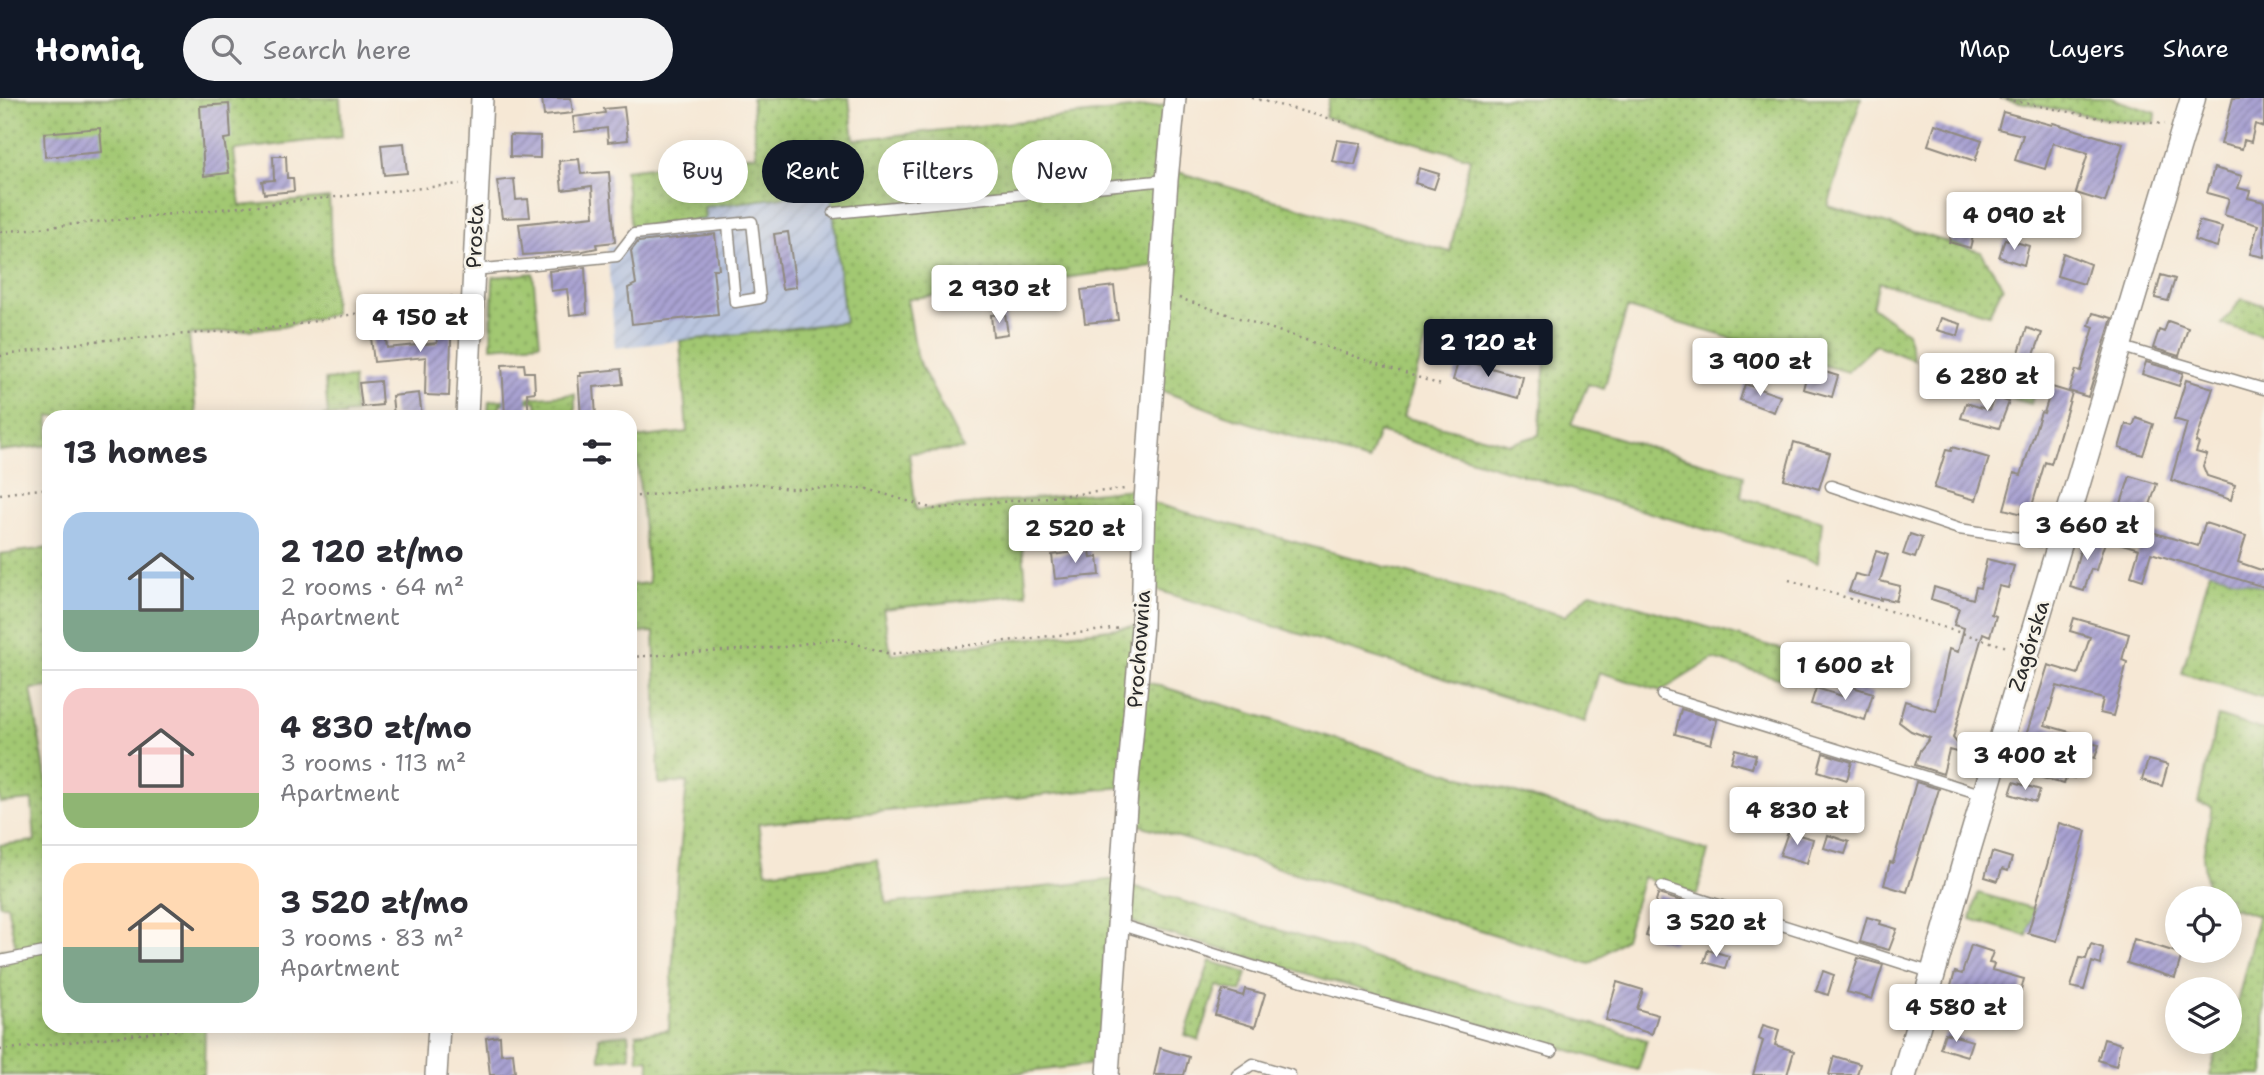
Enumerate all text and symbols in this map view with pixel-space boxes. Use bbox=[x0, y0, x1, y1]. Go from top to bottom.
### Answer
search box bbox=[183, 18, 673, 81]
text: Homiq bbox=[35, 27, 141, 72]
icon: search bbox=[207, 30, 245, 68]
text: Search here bbox=[263, 32, 411, 67]
text: Map bbox=[1959, 33, 2010, 65]
text: Layers bbox=[2048, 33, 2125, 65]
text: Share bbox=[2163, 33, 2229, 65]
chip: Buy bbox=[658, 140, 748, 203]
chip: Rent bbox=[762, 140, 864, 203]
chip: Filters bbox=[878, 140, 998, 203]
chip: New bbox=[1012, 140, 1112, 203]
pin: 4 090 zł bbox=[1942, 192, 2086, 252]
text: 4 090 zł bbox=[1962, 200, 2066, 230]
street label: Prosta bbox=[460, 203, 490, 269]
pin: 2 930 zł bbox=[927, 266, 1071, 325]
text: 2 930 zł bbox=[947, 273, 1051, 303]
pin: 4 150 zł bbox=[348, 294, 492, 354]
text: 4 150 zł bbox=[372, 302, 468, 332]
pin: 2 120 zł bbox=[1416, 320, 1560, 379]
text: 2 120 zł bbox=[1440, 327, 1536, 357]
pin: 3 900 zł bbox=[1688, 338, 1832, 398]
text: 3 900 zł bbox=[1708, 346, 1812, 376]
pin: 6 280 zł bbox=[1915, 354, 2059, 413]
text: 6 280 zł bbox=[1935, 361, 2039, 391]
text: 13 homes bbox=[63, 432, 208, 473]
icon: filters bbox=[578, 433, 616, 471]
pin: 3 660 zł bbox=[2015, 503, 2159, 562]
pin: 2 520 zł bbox=[1003, 505, 1147, 565]
text: 3 660 zł bbox=[2035, 510, 2139, 540]
text: 2 520 zł bbox=[1025, 513, 1125, 543]
text: 2 120 zł/mo bbox=[280, 531, 464, 572]
icon: home bbox=[119, 540, 203, 624]
text: 2 rooms · 64 m² bbox=[280, 572, 464, 602]
street label: Prochownia bbox=[1121, 589, 1157, 709]
street label: Zagórska bbox=[2002, 597, 2056, 695]
text: Apartment bbox=[280, 602, 400, 632]
pin: 1 600 zł bbox=[1773, 642, 1917, 702]
text: 1 600 zł bbox=[1796, 650, 1894, 680]
text: 4 830 zł/mo bbox=[280, 707, 472, 748]
icon: home bbox=[119, 716, 203, 800]
pin: 3 400 zł bbox=[1953, 732, 2097, 792]
text: 3 400 zł bbox=[1973, 740, 2077, 770]
text: 3 rooms · 113 m² bbox=[280, 748, 466, 778]
text: Apartment bbox=[280, 778, 400, 808]
pin: 4 830 zł bbox=[1725, 788, 1869, 847]
text: 4 830 zł bbox=[1746, 795, 1849, 825]
text: 3 520 zł/mo bbox=[280, 882, 469, 923]
map controls bbox=[2165, 886, 2242, 1054]
button: locate bbox=[2165, 886, 2242, 963]
icon: home bbox=[119, 891, 203, 975]
pin: 3 520 zł bbox=[1644, 900, 1788, 959]
text: 3 520 zł bbox=[1666, 907, 1766, 937]
text: 3 rooms · 83 m² bbox=[280, 923, 464, 953]
text: Apartment bbox=[280, 953, 400, 983]
button: layers bbox=[2165, 977, 2242, 1054]
pin: 4 580 zł bbox=[1884, 984, 2028, 1044]
text: 4 580 zł bbox=[1905, 992, 2007, 1022]

